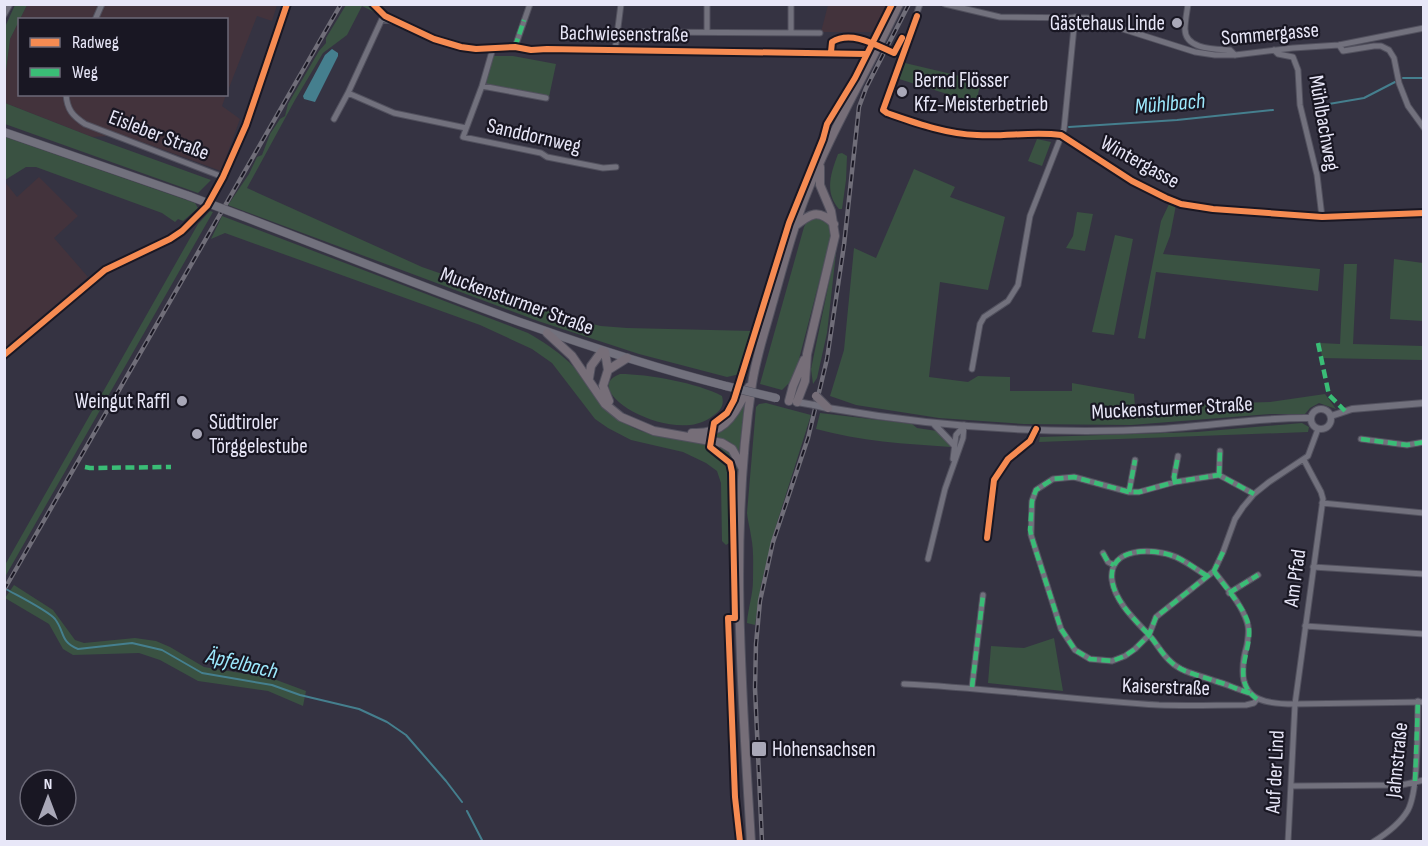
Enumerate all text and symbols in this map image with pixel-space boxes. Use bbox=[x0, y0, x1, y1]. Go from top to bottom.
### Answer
place label: Gästehaus Linde bbox=[1050, 11, 1165, 36]
marker: Gästehaus Linde bbox=[1170, 16, 1184, 30]
street label: Sommergasse bbox=[1220, 17, 1320, 51]
legend bbox=[18, 18, 228, 96]
street label: Bachwiesenstraße bbox=[559, 20, 689, 48]
text: Radweg bbox=[72, 32, 119, 53]
text: Weg bbox=[72, 62, 98, 83]
place label: Bernd Flösser Kfz-Meisterbetrieb bbox=[914, 68, 1048, 117]
street label: Mühlbachweg bbox=[1303, 73, 1345, 173]
marker: Bernd Flösser Kfz-Meisterbetrieb bbox=[895, 85, 909, 99]
water label: Mühlbach bbox=[1134, 87, 1206, 121]
street label: Eisleber Straße bbox=[105, 104, 213, 166]
street label: Sanddornweg bbox=[485, 113, 583, 159]
street label: Wintergasse bbox=[1096, 130, 1184, 194]
street label: Muckensturmer Straße bbox=[437, 262, 597, 340]
place label: Weingut Raffl bbox=[75, 389, 170, 414]
street label: Muckensturmer Straße bbox=[1091, 391, 1253, 425]
marker: Weingut Raffl bbox=[175, 394, 189, 408]
place label: Südtiroler Törggelestube bbox=[209, 410, 308, 459]
marker: Südtiroler Törggelestube bbox=[190, 427, 204, 441]
street label: Am Pfad bbox=[1278, 548, 1311, 609]
water label: Äpfelbach bbox=[203, 642, 280, 685]
street label: Kaiserstraße bbox=[1122, 673, 1210, 701]
street label: Jahnstraße bbox=[1381, 721, 1413, 800]
street label: Auf der Lind bbox=[1260, 730, 1290, 815]
place label: Hohensachsen bbox=[772, 737, 876, 762]
marker: Hohensachsen bbox=[750, 740, 768, 758]
north arrow bbox=[18, 768, 78, 828]
text: N bbox=[44, 775, 52, 794]

